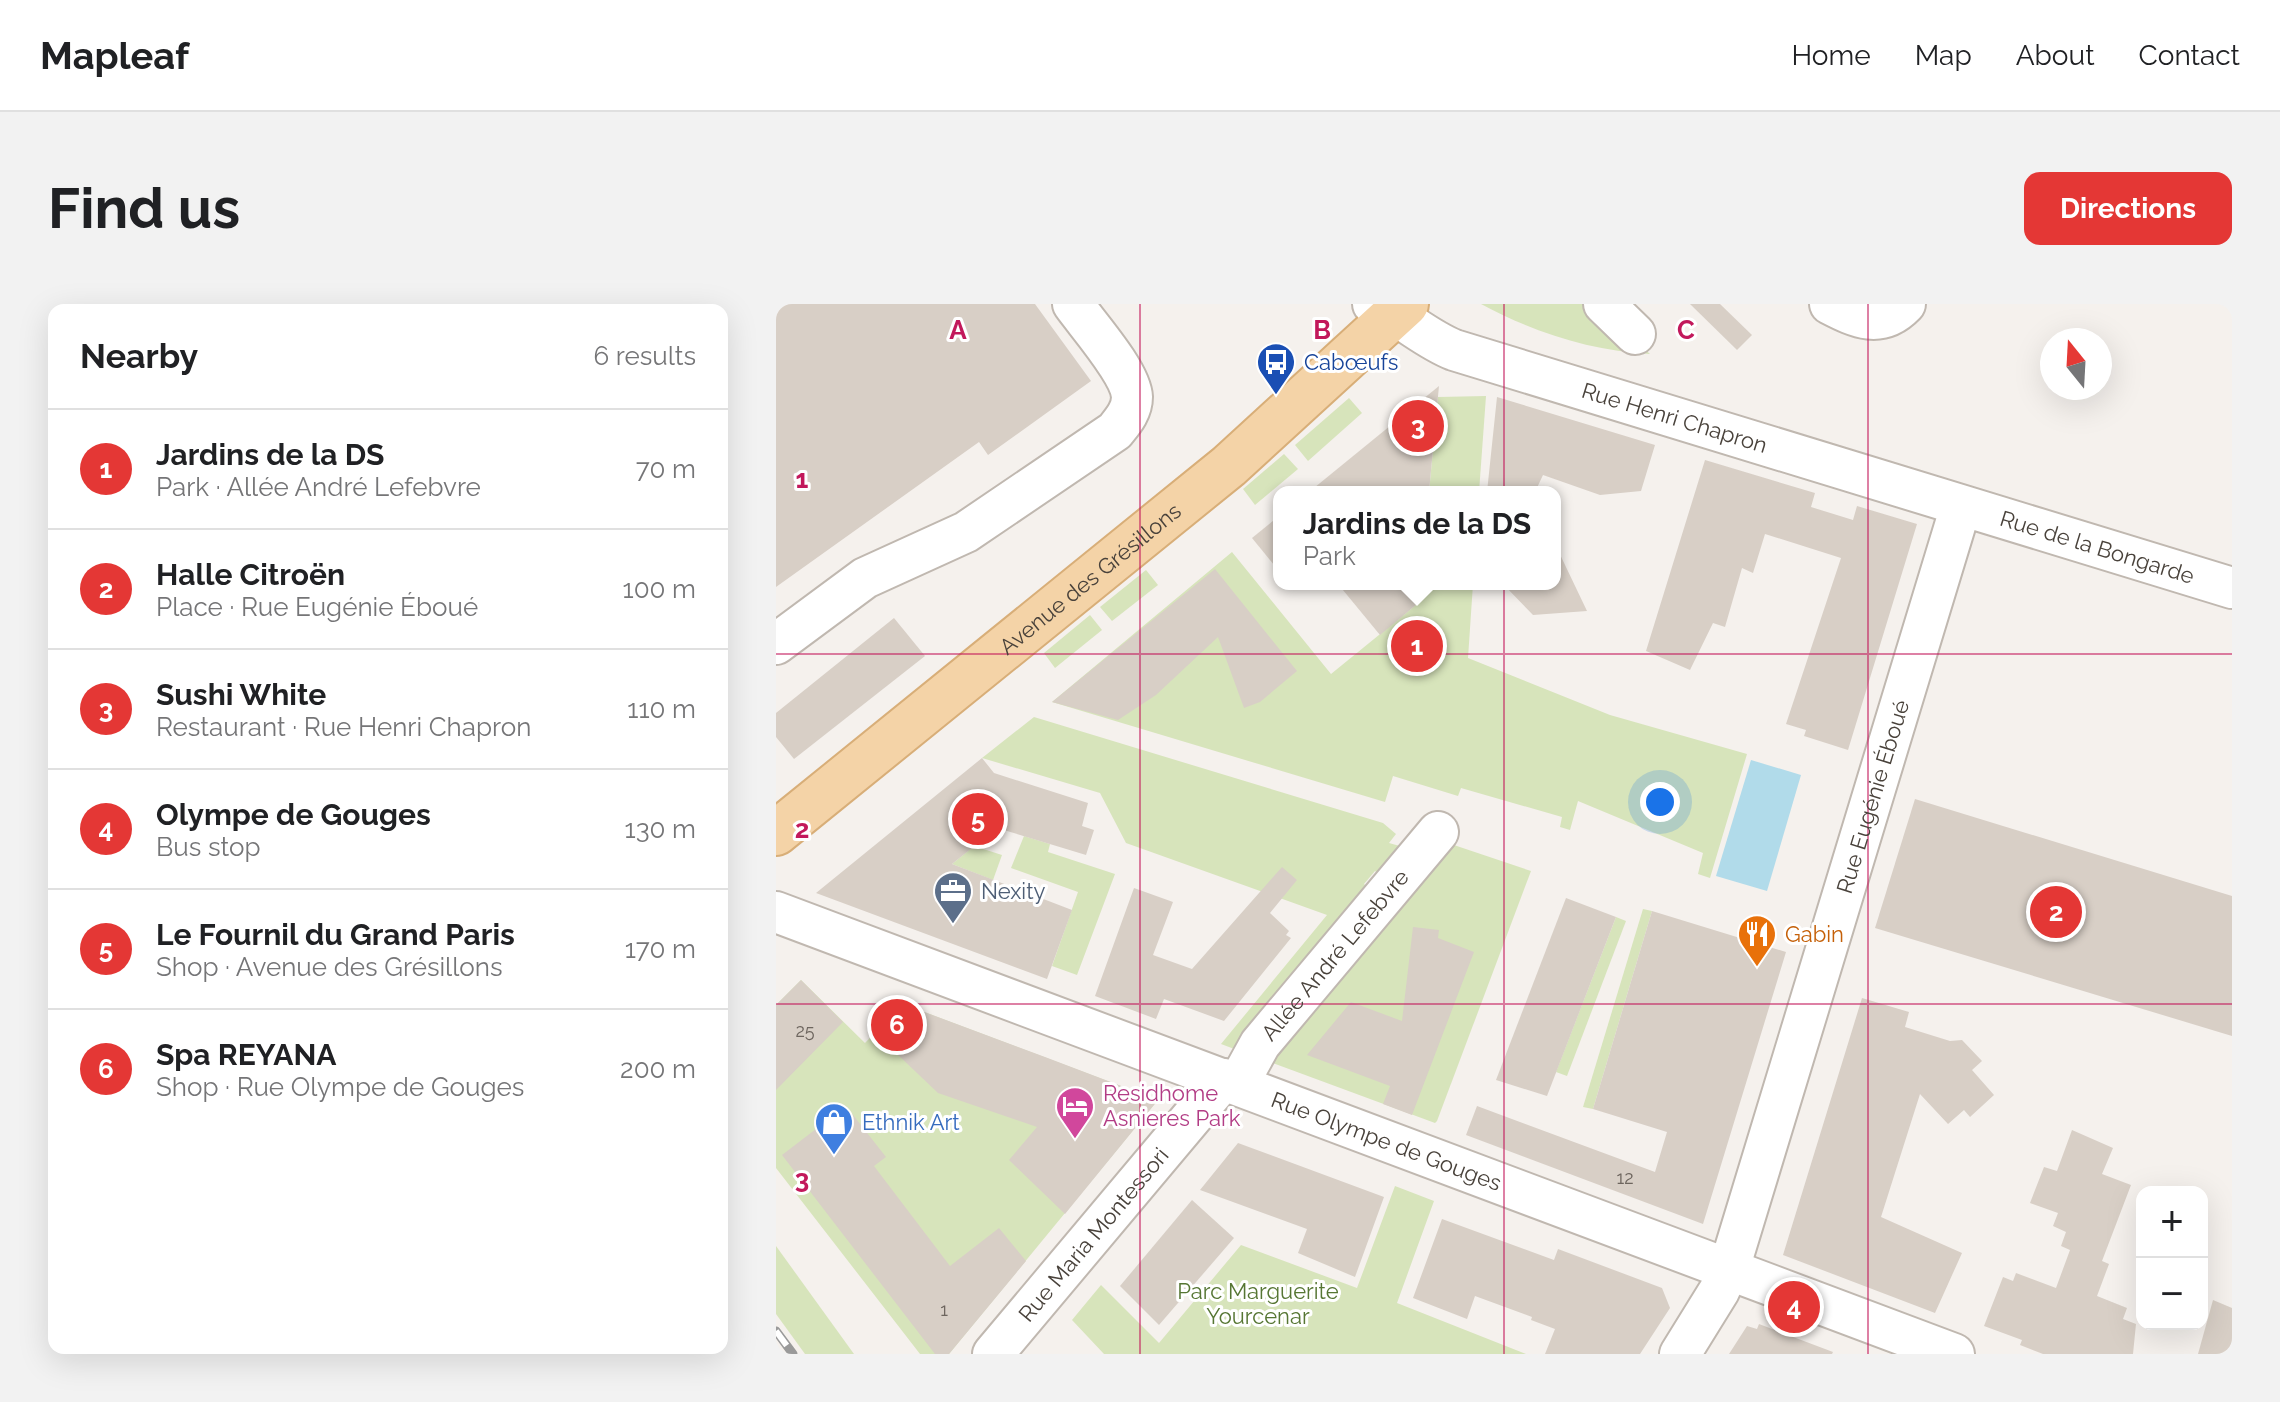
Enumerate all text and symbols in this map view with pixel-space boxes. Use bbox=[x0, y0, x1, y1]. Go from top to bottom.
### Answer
text: Mapleaf bbox=[40, 33, 189, 78]
text: Home bbox=[1791, 39, 1871, 72]
text: Map bbox=[1915, 39, 1972, 72]
text: About bbox=[2016, 39, 2095, 72]
text: Contact bbox=[2139, 39, 2240, 72]
button: Directions bbox=[2024, 172, 2232, 245]
text: Find us bbox=[48, 175, 240, 241]
text: A bbox=[949, 315, 967, 345]
text: B bbox=[1313, 315, 1331, 345]
text: C bbox=[1677, 315, 1695, 345]
north arrow bbox=[2040, 328, 2112, 400]
text: Nearby bbox=[80, 336, 198, 376]
text: 6 results bbox=[593, 341, 696, 371]
bus stop icon: Cabœufs bbox=[1255, 341, 1297, 396]
place label: Cabœufs bbox=[1304, 349, 1398, 375]
street label: Rue Henri Chapron bbox=[1579, 377, 1770, 458]
pin: 3 bbox=[1392, 396, 1444, 456]
text: Jardins de la DS bbox=[156, 437, 385, 472]
text: 1 bbox=[100, 454, 112, 484]
text: 70 m bbox=[636, 454, 696, 484]
text: 1 bbox=[796, 464, 809, 494]
text: Park · Allée André Lefebvre bbox=[156, 472, 481, 502]
popup bbox=[1273, 486, 1561, 590]
street label: Avenue des Grésillons bbox=[994, 498, 1186, 660]
street label: Rue de la Bongarde bbox=[1997, 505, 2198, 589]
text: Jardins de la DS bbox=[1303, 506, 1531, 541]
text: Park bbox=[1303, 541, 1356, 571]
text: Halle Citroën bbox=[156, 557, 345, 592]
text: 2 bbox=[99, 574, 113, 604]
text: 100 m bbox=[623, 574, 696, 604]
text: Place · Rue Eugénie Éboué bbox=[156, 592, 478, 622]
pin: 1 bbox=[1391, 616, 1443, 676]
text: Sushi White bbox=[156, 677, 326, 712]
text: 3 bbox=[99, 694, 113, 724]
text: 110 m bbox=[627, 694, 696, 724]
street label: Rue Eugénie Éboué bbox=[1831, 697, 1914, 896]
text: Restaurant · Rue Henri Chapron bbox=[156, 712, 531, 742]
your location bbox=[1640, 782, 1680, 822]
pin: 5 bbox=[952, 789, 1004, 849]
text: Olympe de Gouges bbox=[156, 797, 431, 832]
text: 4 bbox=[99, 814, 113, 844]
text: 130 m bbox=[625, 814, 696, 844]
text: 2 bbox=[795, 814, 809, 844]
text: Bus stop bbox=[156, 832, 261, 862]
street label: Allée André Lefebvre bbox=[1256, 864, 1414, 1046]
office icon: Nexity bbox=[932, 870, 974, 925]
place label: Nexity bbox=[981, 878, 1046, 904]
pin: 2 bbox=[2030, 882, 2082, 942]
restaurant icon: Gabin bbox=[1736, 913, 1778, 968]
text: Le Fournil du Grand Paris bbox=[156, 917, 515, 952]
place label: Gabin bbox=[1785, 921, 1844, 947]
text: 5 bbox=[99, 934, 113, 964]
text: 170 m bbox=[625, 934, 696, 964]
text: Shop · Avenue des Grésillons bbox=[156, 952, 502, 982]
pin: 6 bbox=[871, 995, 923, 1055]
house number: 25 bbox=[795, 1020, 815, 1041]
text: Spa REYANA bbox=[156, 1037, 336, 1072]
text: 6 bbox=[98, 1054, 114, 1084]
text: 200 m bbox=[620, 1054, 696, 1084]
text: Shop · Rue Olympe de Gouges bbox=[156, 1072, 524, 1102]
place label: Residhome Asnieres Park bbox=[1103, 1080, 1241, 1131]
hotel icon: Residhome Asnieres Park bbox=[1054, 1085, 1096, 1140]
street label: Rue Olympe de Gouges bbox=[1268, 1086, 1505, 1196]
shop icon: Ethnik Art bbox=[813, 1101, 855, 1156]
place label: Ethnik Art bbox=[862, 1109, 960, 1135]
street label: Rue Maria Montessori bbox=[1013, 1142, 1174, 1327]
text: 3 bbox=[795, 1164, 809, 1194]
house number: 12 bbox=[1616, 1167, 1634, 1188]
map controls bbox=[2136, 1186, 2208, 1330]
button: + bbox=[2136, 1186, 2208, 1258]
button: − bbox=[2136, 1258, 2208, 1330]
pin: 4 bbox=[1768, 1277, 1820, 1337]
park label: Parc Marguerite Yourcenar bbox=[1177, 1278, 1339, 1329]
house number: 1 bbox=[940, 1299, 948, 1320]

